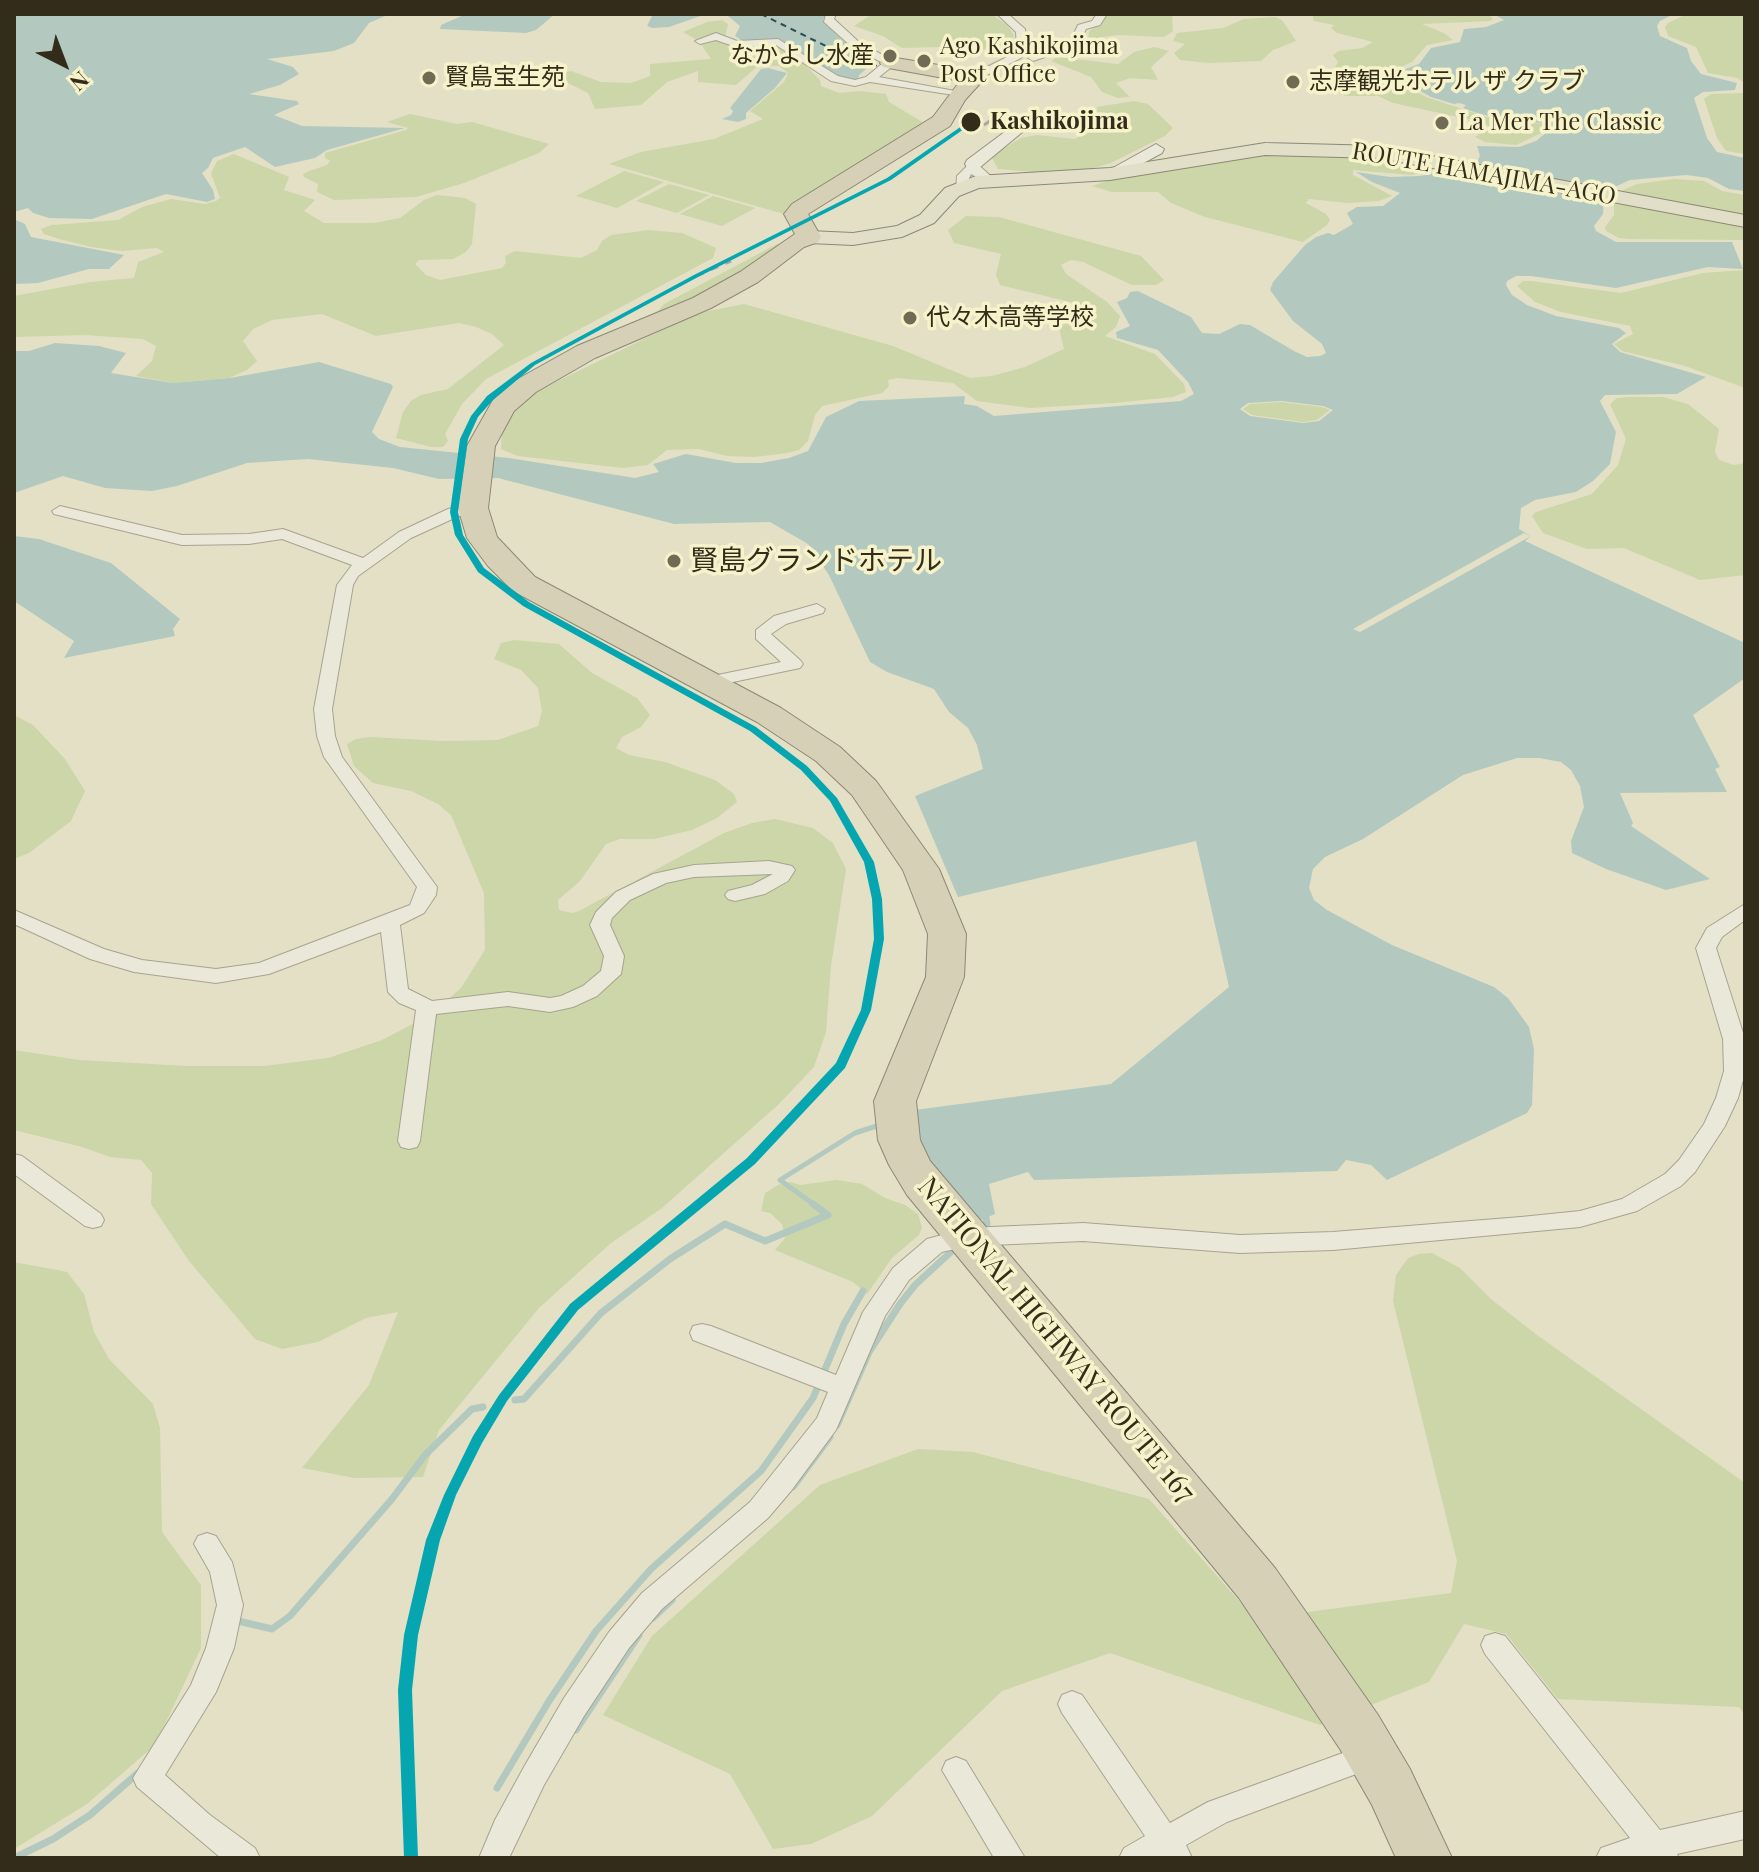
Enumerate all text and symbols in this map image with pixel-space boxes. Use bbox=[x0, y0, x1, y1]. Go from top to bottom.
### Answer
north arrow bbox=[24, 24, 104, 104]
place label: Ago Kashikojima Post Office bbox=[940, 33, 1119, 89]
place label: なかよし水産 bbox=[730, 42, 874, 70]
marker: なかよし水産 bbox=[881, 47, 899, 65]
marker: Ago Kashikojima Post Office bbox=[915, 52, 933, 70]
place label: 賢島宝生苑 bbox=[445, 64, 565, 92]
text: N bbox=[64, 65, 96, 98]
place label: 志摩観光ホテル ザ クラブ bbox=[1309, 68, 1585, 96]
marker: 賢島宝生苑 bbox=[420, 69, 438, 87]
marker: 志摩観光ホテル ザ クラブ bbox=[1284, 73, 1302, 91]
place label: Kashikojima bbox=[990, 108, 1129, 136]
place label: La Mer The Classic bbox=[1458, 109, 1662, 137]
marker: Kashikojima bbox=[959, 110, 983, 134]
marker: La Mer The Classic bbox=[1433, 114, 1451, 132]
street label: ROUTE HAMAJIMA-AGO bbox=[1350, 137, 1618, 211]
place label: 代々木高等学校 bbox=[926, 304, 1094, 332]
marker: 代々木高等学校 bbox=[901, 309, 919, 327]
place label: 賢島グランドホテル bbox=[690, 544, 942, 578]
marker: 賢島グランドホテル bbox=[665, 552, 683, 570]
street label: NATIONAL HIGHWAY ROUTE 167 bbox=[910, 1171, 1202, 1509]

